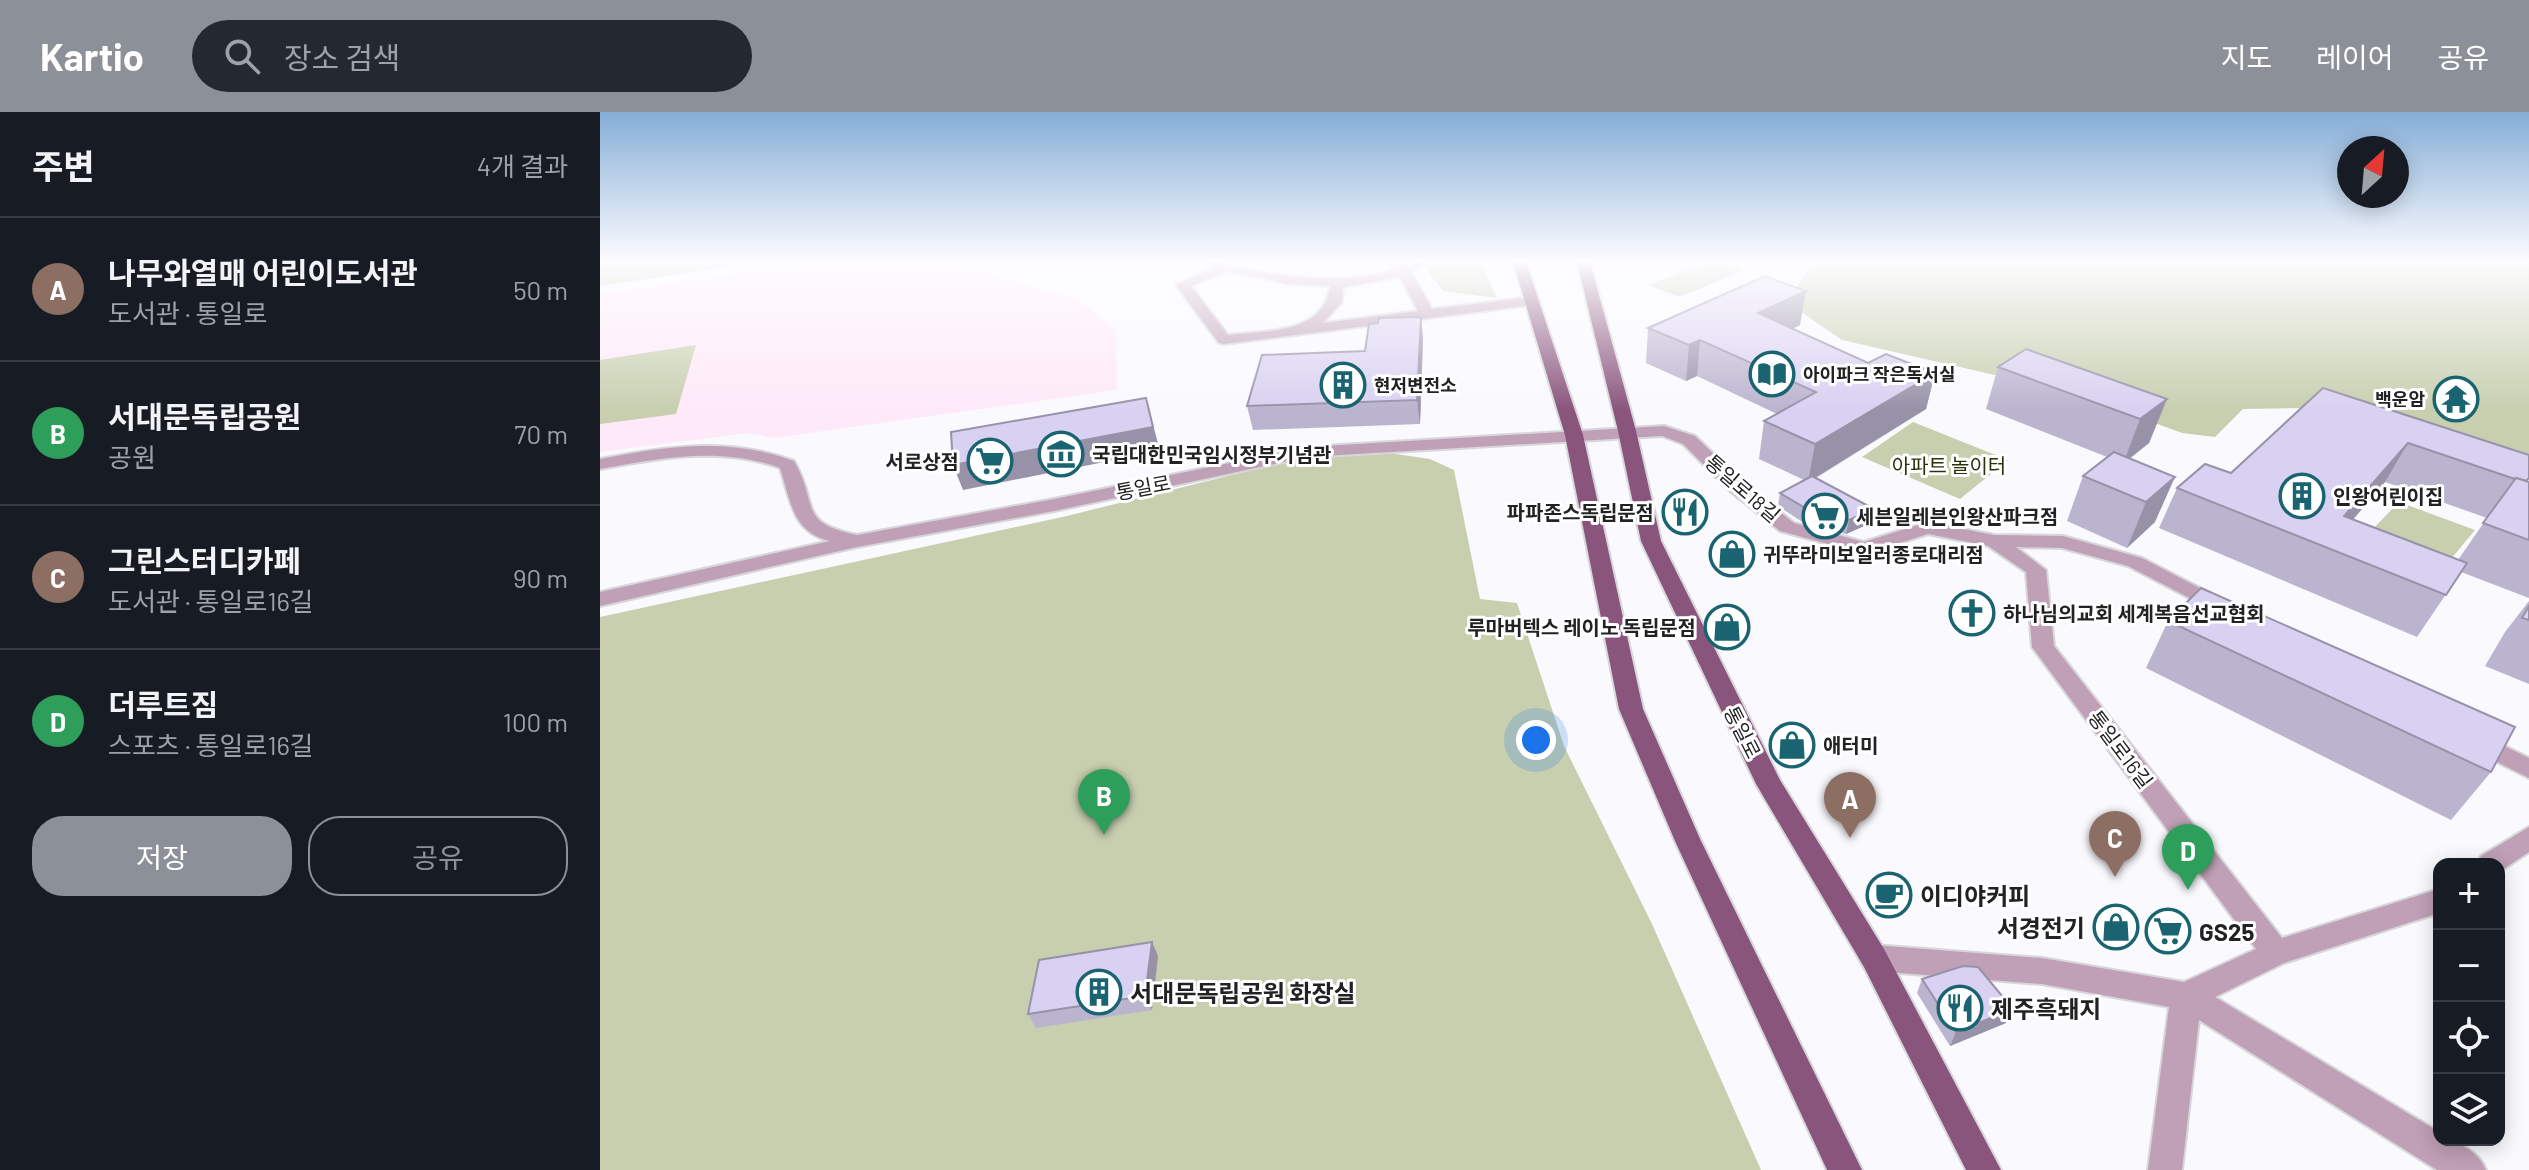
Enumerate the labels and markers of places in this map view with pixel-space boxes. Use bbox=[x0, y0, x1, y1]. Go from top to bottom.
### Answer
library icon: 아이파크 작은독서실 bbox=[1748, 350, 1796, 398]
building icon: 현저변전소 bbox=[1319, 361, 1367, 409]
place label: 아이파크 작은독서실 bbox=[1803, 363, 1956, 385]
place label: 현저변전소 bbox=[1374, 374, 1457, 396]
temple icon: 백운암 bbox=[2432, 375, 2480, 423]
place label: 백운암 bbox=[2375, 388, 2425, 410]
museum icon: 국립대한민국임시정부기념관 bbox=[1037, 430, 1085, 478]
supermarket icon: 서로상점 bbox=[966, 437, 1014, 485]
place label: 국립대한민국임시정부기념관 bbox=[1092, 442, 1332, 466]
place label: 서로상점 bbox=[885, 449, 959, 473]
building icon: 인왕어린이집 bbox=[2278, 472, 2326, 520]
place label: 인왕어린이집 bbox=[2333, 484, 2443, 508]
restaurant icon: 파파존스독립문점 bbox=[1661, 488, 1709, 536]
supermarket icon: 세븐일레븐인왕산파크점 bbox=[1801, 492, 1849, 540]
place label: 파파존스독립문점 bbox=[1507, 500, 1654, 524]
place label: 세븐일레븐인왕산파크점 bbox=[1856, 504, 2058, 528]
shop icon: 귀뚜라미보일러종로대리점 bbox=[1708, 530, 1756, 578]
place label: 귀뚜라미보일러종로대리점 bbox=[1763, 542, 1984, 566]
church icon: 하나님의교회 세계복음선교협회 bbox=[1948, 589, 1996, 637]
place label: 하나님의교회 세계복음선교협회 bbox=[2003, 601, 2265, 625]
shop icon: 루마버텍스 레이노 독립문점 bbox=[1703, 603, 1751, 651]
place label: 루마버텍스 레이노 독립문점 bbox=[1467, 615, 1696, 639]
shop icon: 애터미 bbox=[1768, 721, 1816, 769]
place label: 애터미 bbox=[1823, 733, 1878, 757]
pin: B bbox=[1078, 769, 1130, 835]
pin: A bbox=[1824, 772, 1876, 838]
pin: C bbox=[2089, 811, 2141, 877]
pin: D bbox=[2162, 824, 2214, 890]
cafe icon: 이디야커피 bbox=[1865, 871, 1913, 919]
place label: 이디야커피 bbox=[1920, 881, 2030, 910]
shop icon: 서경전기 bbox=[2092, 903, 2140, 951]
supermarket icon: GS25 bbox=[2144, 907, 2192, 955]
place label: 서경전기 bbox=[1997, 913, 2085, 942]
place label: GS25 bbox=[2199, 917, 2254, 946]
building icon: 서대문독립공원 화장실 bbox=[1075, 968, 1123, 1016]
place label: 서대문독립공원 화장실 bbox=[1130, 978, 1356, 1007]
restaurant icon: 제주흑돼지 bbox=[1936, 984, 1984, 1032]
place label: 제주흑돼지 bbox=[1991, 994, 2101, 1023]

